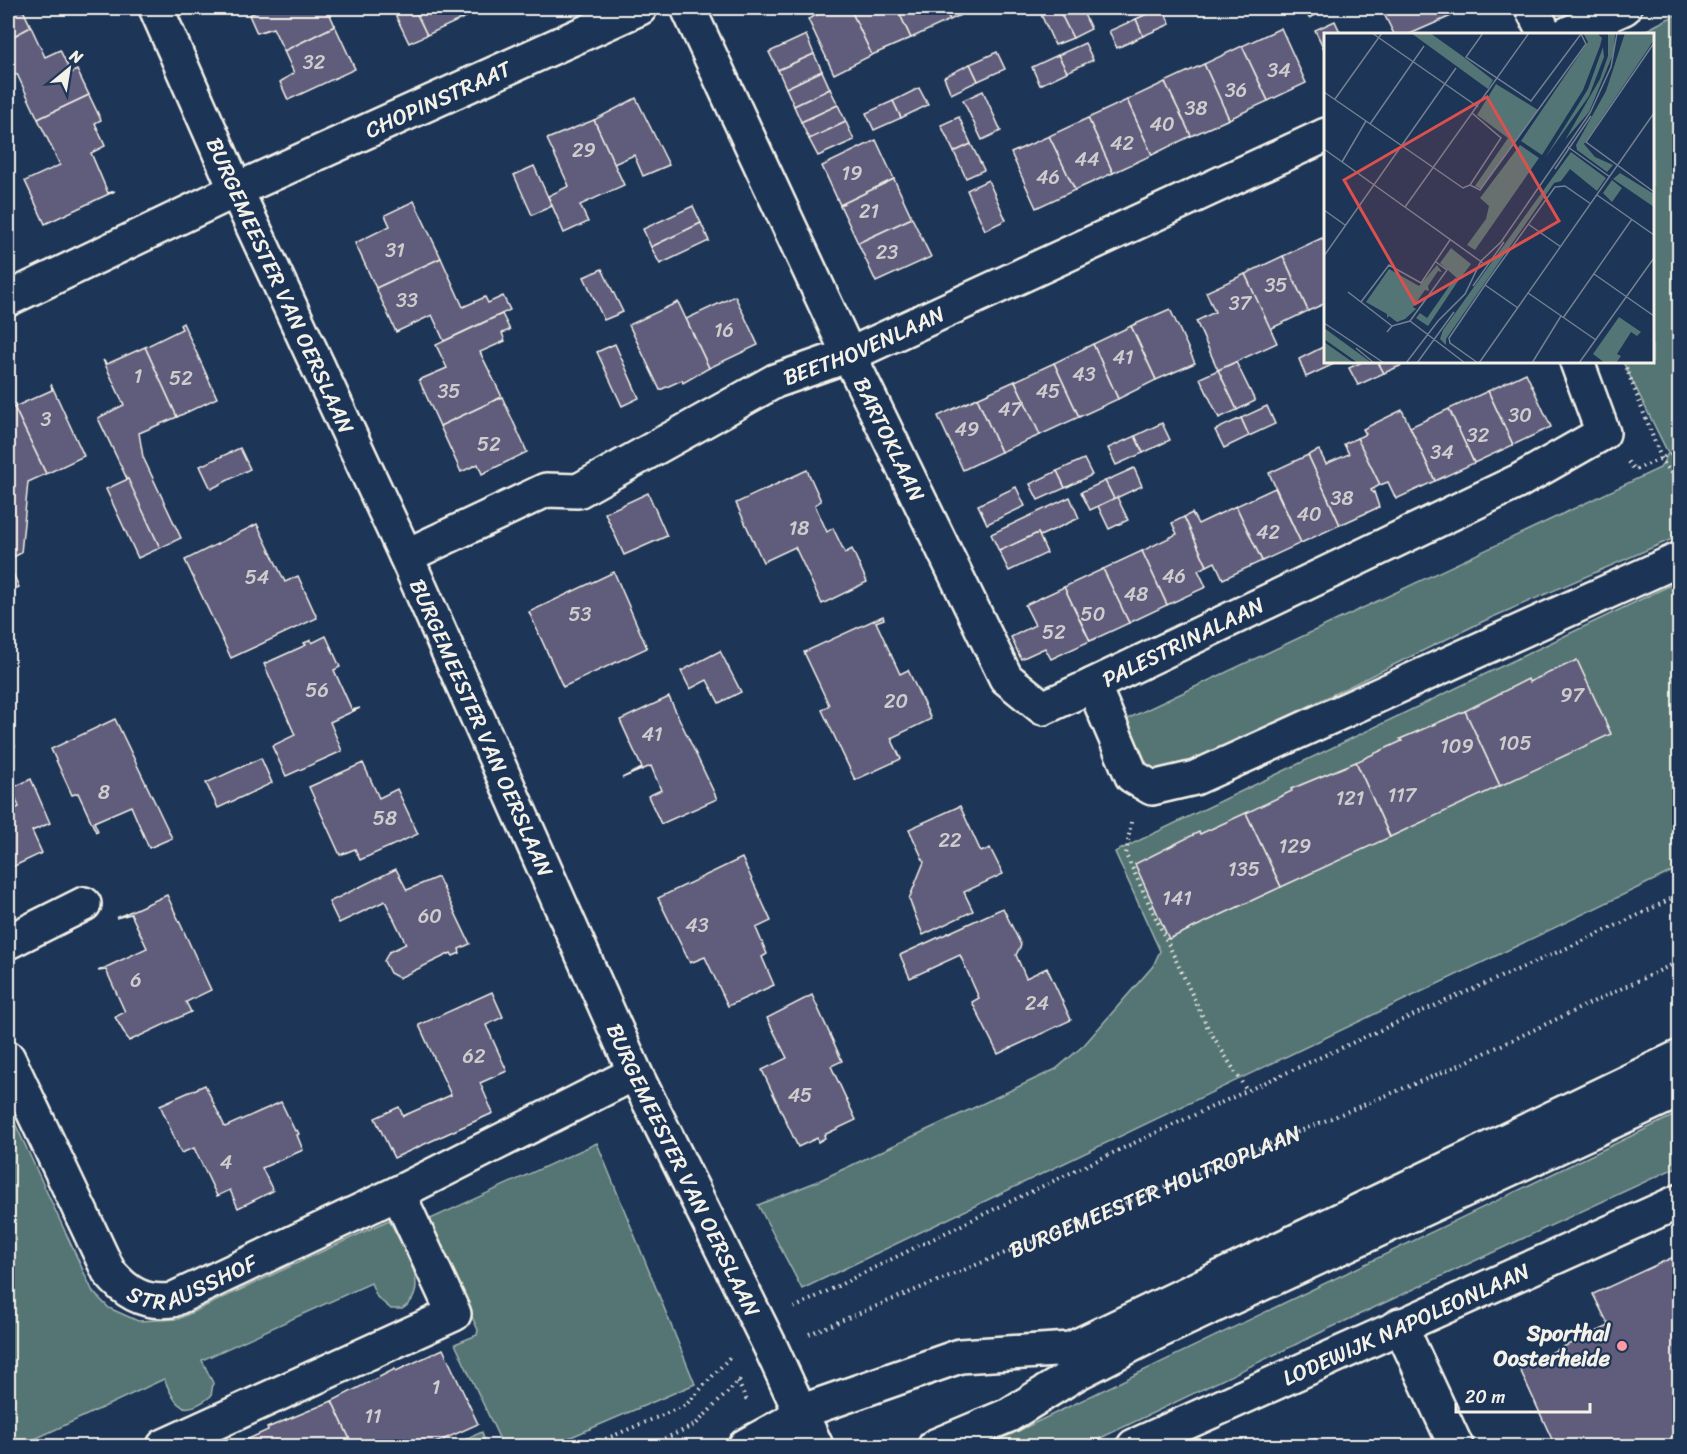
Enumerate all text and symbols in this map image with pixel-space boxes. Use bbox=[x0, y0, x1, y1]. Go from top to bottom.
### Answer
inset map bbox=[1324, 33, 1654, 363]
north arrow bbox=[39, 39, 99, 99]
text: N bbox=[63, 41, 89, 72]
house number: 32 bbox=[303, 45, 326, 80]
street label: CHOPINSTRAAT bbox=[358, 49, 518, 149]
house number: 34 bbox=[1267, 53, 1291, 88]
house number: 36 bbox=[1225, 73, 1247, 108]
house number: 38 bbox=[1184, 91, 1208, 126]
house number: 40 bbox=[1149, 107, 1175, 142]
house number: 42 bbox=[1110, 126, 1134, 161]
street label: BURGEMEESTER VAN OERSLAAN bbox=[196, 131, 366, 440]
house number: 29 bbox=[572, 133, 596, 168]
house number: 44 bbox=[1075, 142, 1100, 177]
house number: 19 bbox=[842, 156, 862, 191]
house number: 46 bbox=[1036, 160, 1060, 195]
house number: 21 bbox=[859, 194, 879, 229]
house number: 31 bbox=[385, 233, 405, 268]
house number: 23 bbox=[876, 235, 898, 270]
house number: 35 bbox=[1264, 268, 1288, 303]
house number: 33 bbox=[396, 283, 418, 318]
house number: 37 bbox=[1229, 286, 1253, 321]
street label: BEETHOVENLAAN bbox=[778, 294, 951, 396]
house number: 16 bbox=[714, 313, 734, 348]
house number: 41 bbox=[1112, 340, 1134, 375]
house number: 43 bbox=[1072, 357, 1096, 392]
house number: 1 bbox=[134, 359, 142, 394]
house number: 52 bbox=[169, 361, 193, 396]
street label: BARTOKLAAN bbox=[843, 370, 937, 508]
house number: 35 bbox=[437, 374, 461, 409]
house number: 45 bbox=[1036, 374, 1060, 409]
house number: 47 bbox=[998, 392, 1024, 427]
house number: 30 bbox=[1508, 398, 1532, 433]
house number: 3 bbox=[41, 402, 52, 437]
house number: 49 bbox=[955, 412, 979, 447]
house number: 32 bbox=[1467, 418, 1490, 453]
house number: 52 bbox=[477, 427, 501, 462]
house number: 34 bbox=[1430, 435, 1454, 470]
house number: 38 bbox=[1330, 481, 1354, 516]
house number: 40 bbox=[1296, 497, 1322, 532]
house number: 18 bbox=[789, 511, 809, 546]
house number: 42 bbox=[1256, 515, 1280, 550]
house number: 46 bbox=[1162, 559, 1186, 594]
house number: 54 bbox=[245, 560, 269, 595]
street label: BURGEMEESTER VAN OERSLAAN bbox=[399, 572, 565, 883]
house number: 48 bbox=[1124, 577, 1148, 612]
street label: PALESTRINALAAN bbox=[1095, 586, 1271, 698]
house number: 53 bbox=[568, 597, 592, 632]
house number: 50 bbox=[1081, 597, 1105, 632]
house number: 52 bbox=[1042, 615, 1066, 650]
house number: 56 bbox=[305, 673, 329, 708]
house number: 97 bbox=[1560, 678, 1585, 713]
house number: 20 bbox=[884, 684, 908, 719]
house number: 41 bbox=[641, 717, 663, 752]
house number: 105 bbox=[1498, 726, 1532, 761]
house number: 109 bbox=[1440, 729, 1474, 764]
house number: 8 bbox=[98, 775, 110, 810]
house number: 117 bbox=[1388, 778, 1418, 813]
house number: 121 bbox=[1336, 781, 1364, 816]
house number: 58 bbox=[373, 801, 397, 836]
house number: 22 bbox=[938, 823, 962, 858]
house number: 129 bbox=[1279, 829, 1311, 864]
house number: 135 bbox=[1228, 852, 1260, 887]
house number: 141 bbox=[1162, 881, 1192, 916]
house number: 60 bbox=[418, 899, 442, 934]
house number: 43 bbox=[685, 908, 709, 943]
house number: 6 bbox=[130, 963, 142, 998]
house number: 24 bbox=[1025, 986, 1049, 1021]
street label: BURGEMEESTER VAN OERSLAAN bbox=[596, 1017, 772, 1323]
house number: 62 bbox=[463, 1039, 486, 1074]
house number: 45 bbox=[788, 1078, 812, 1113]
street label: BURGEMEESTER HOLTROPLAAN bbox=[1003, 1113, 1307, 1269]
house number: 4 bbox=[220, 1145, 232, 1180]
street label: STRAUSSHOF bbox=[120, 1242, 265, 1321]
street label: LODEWIJK NAPOLEONLAAN bbox=[1276, 1251, 1536, 1397]
place label: Sporthal Oosterheide bbox=[1493, 1314, 1612, 1378]
marker: Sporthal Oosterheide bbox=[1615, 1339, 1629, 1353]
house number: 1 bbox=[432, 1370, 440, 1405]
scale bar bbox=[1456, 1376, 1590, 1414]
text: 20 m bbox=[1465, 1381, 1505, 1413]
house number: 11 bbox=[364, 1399, 382, 1434]

